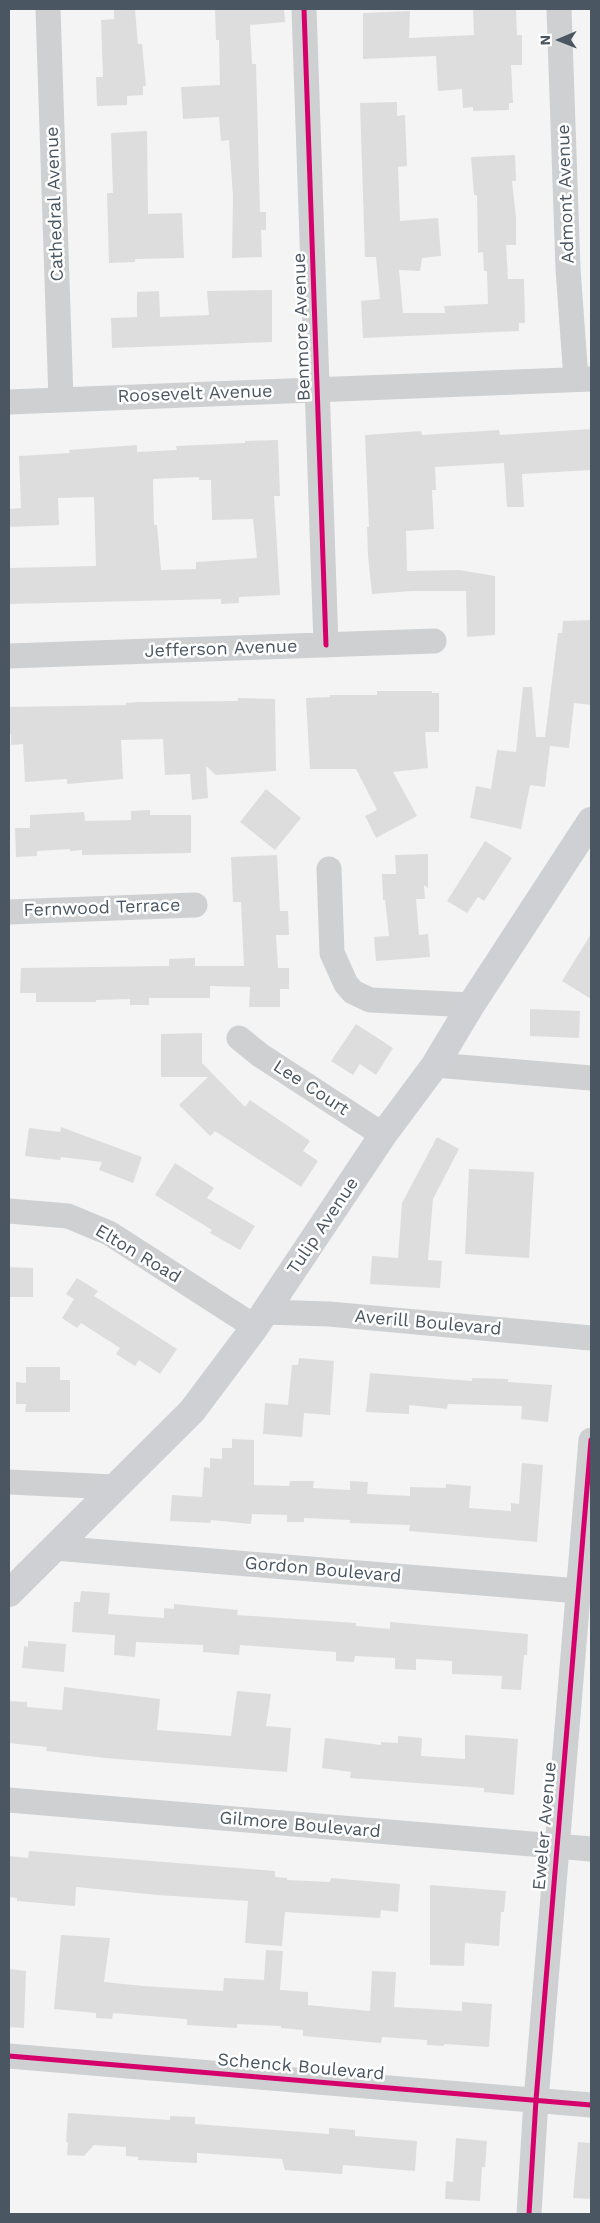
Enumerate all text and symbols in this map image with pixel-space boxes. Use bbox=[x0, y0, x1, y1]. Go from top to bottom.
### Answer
north arrow bbox=[535, 15, 585, 65]
text: N bbox=[537, 35, 553, 46]
street label: Admont Avenue bbox=[553, 124, 579, 264]
street label: Cathedral Avenue bbox=[41, 126, 69, 282]
street label: Benmore Avenue bbox=[289, 252, 315, 402]
street label: Roosevelt Avenue bbox=[117, 380, 273, 408]
street label: Jefferson Avenue bbox=[144, 636, 298, 662]
street label: Fernwood Terrace bbox=[23, 894, 181, 922]
street label: Lee Court bbox=[269, 1056, 353, 1120]
street label: Tulip Avenue bbox=[283, 1173, 363, 1279]
street label: Elton Road bbox=[91, 1220, 185, 1288]
street label: Averill Boulevard bbox=[354, 1306, 502, 1340]
street label: Gordon Boulevard bbox=[244, 1552, 402, 1588]
street label: Eweler Avenue bbox=[529, 1761, 561, 1891]
street label: Gilmore Boulevard bbox=[218, 1807, 382, 1843]
street label: Schenck Boulevard bbox=[217, 2049, 385, 2085]

